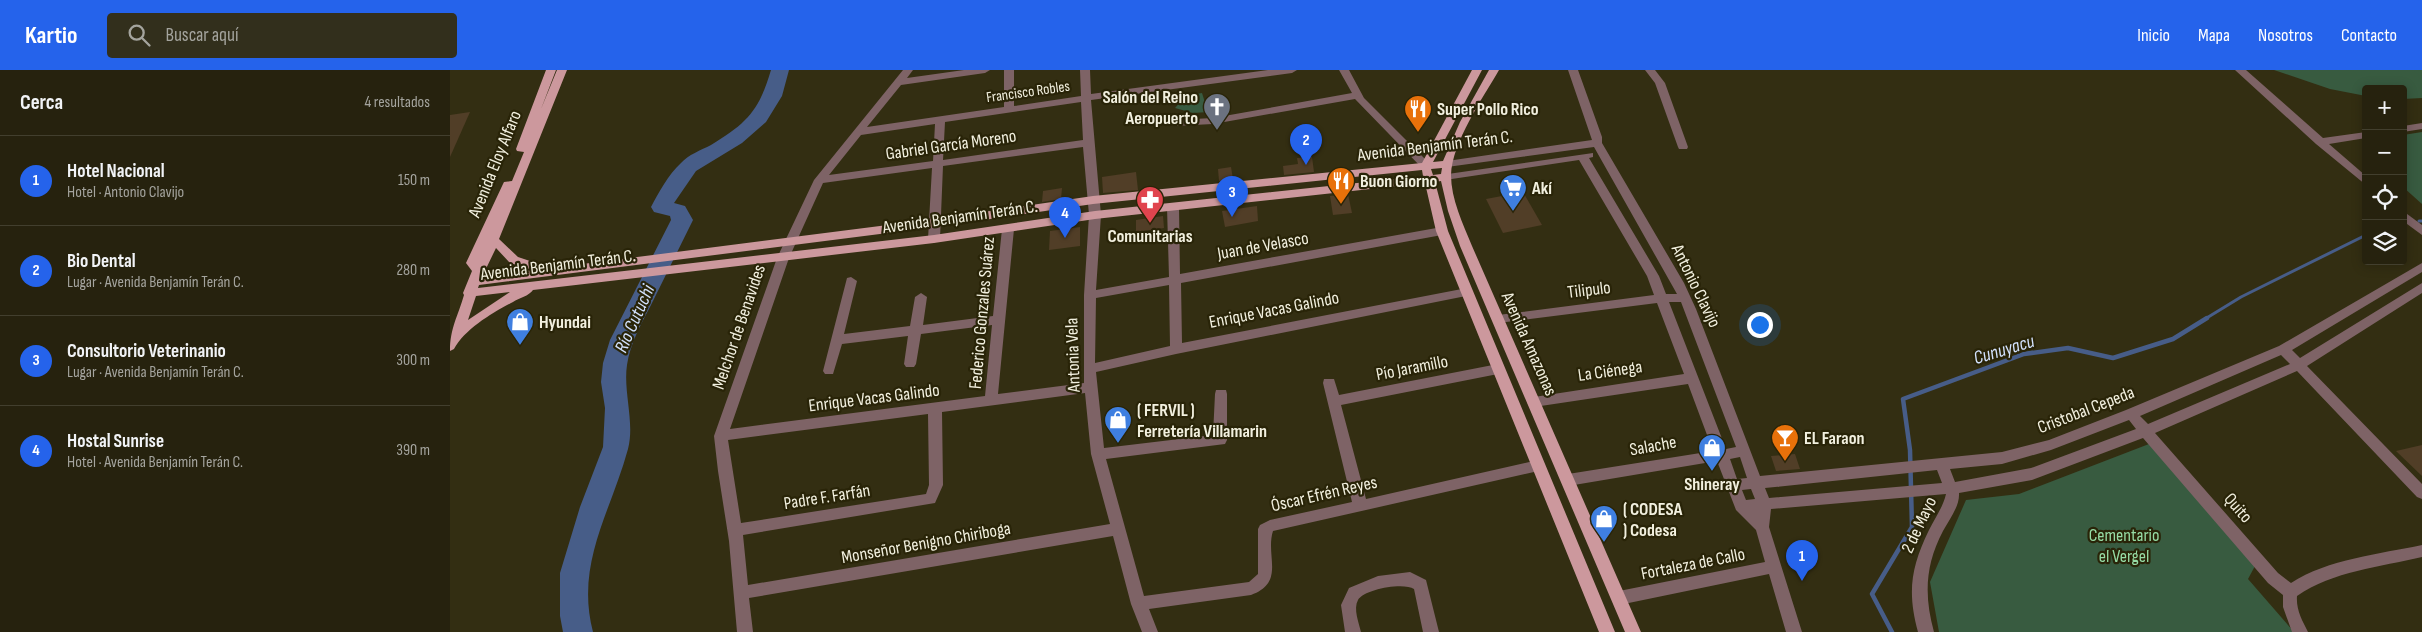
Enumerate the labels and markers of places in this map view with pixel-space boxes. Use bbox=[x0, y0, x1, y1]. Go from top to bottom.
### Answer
place label: Salón del Reino Aeropuerto bbox=[1102, 87, 1198, 129]
church icon: Salón del Reino Aeropuerto bbox=[1202, 92, 1232, 131]
restaurant icon: Super Pollo Rico bbox=[1403, 94, 1433, 133]
place label: Super Pollo Rico bbox=[1437, 99, 1539, 120]
pin: 2 bbox=[1290, 124, 1322, 165]
restaurant icon: Buon Giorno bbox=[1326, 166, 1356, 205]
place label: Buon Giorno bbox=[1360, 171, 1438, 192]
supermarket icon: Akí bbox=[1498, 173, 1528, 212]
pin: 3 bbox=[1216, 176, 1248, 217]
place label: Akí bbox=[1531, 178, 1552, 199]
pharmacy icon: Comunitarias bbox=[1135, 185, 1165, 224]
pin: 4 bbox=[1049, 197, 1081, 238]
place label: Comunitarias bbox=[1107, 226, 1193, 247]
shop icon: Hyundai bbox=[505, 307, 535, 346]
place label: Hyundai bbox=[539, 312, 591, 333]
place label: ( FERVIL ) Ferretería Villamarin bbox=[1137, 400, 1267, 442]
shop icon: ( FERVIL ) Ferretería Villamarin bbox=[1103, 405, 1133, 444]
bar icon: EL Faraon bbox=[1770, 423, 1800, 462]
place label: EL Faraon bbox=[1804, 428, 1865, 449]
shop icon: Shineray bbox=[1697, 433, 1727, 472]
place label: Shineray bbox=[1684, 474, 1740, 495]
place label: ( CODESA ) Codesa bbox=[1623, 499, 1683, 541]
shop icon: ( CODESA ) Codesa bbox=[1589, 504, 1619, 543]
pin: 1 bbox=[1786, 540, 1818, 581]

